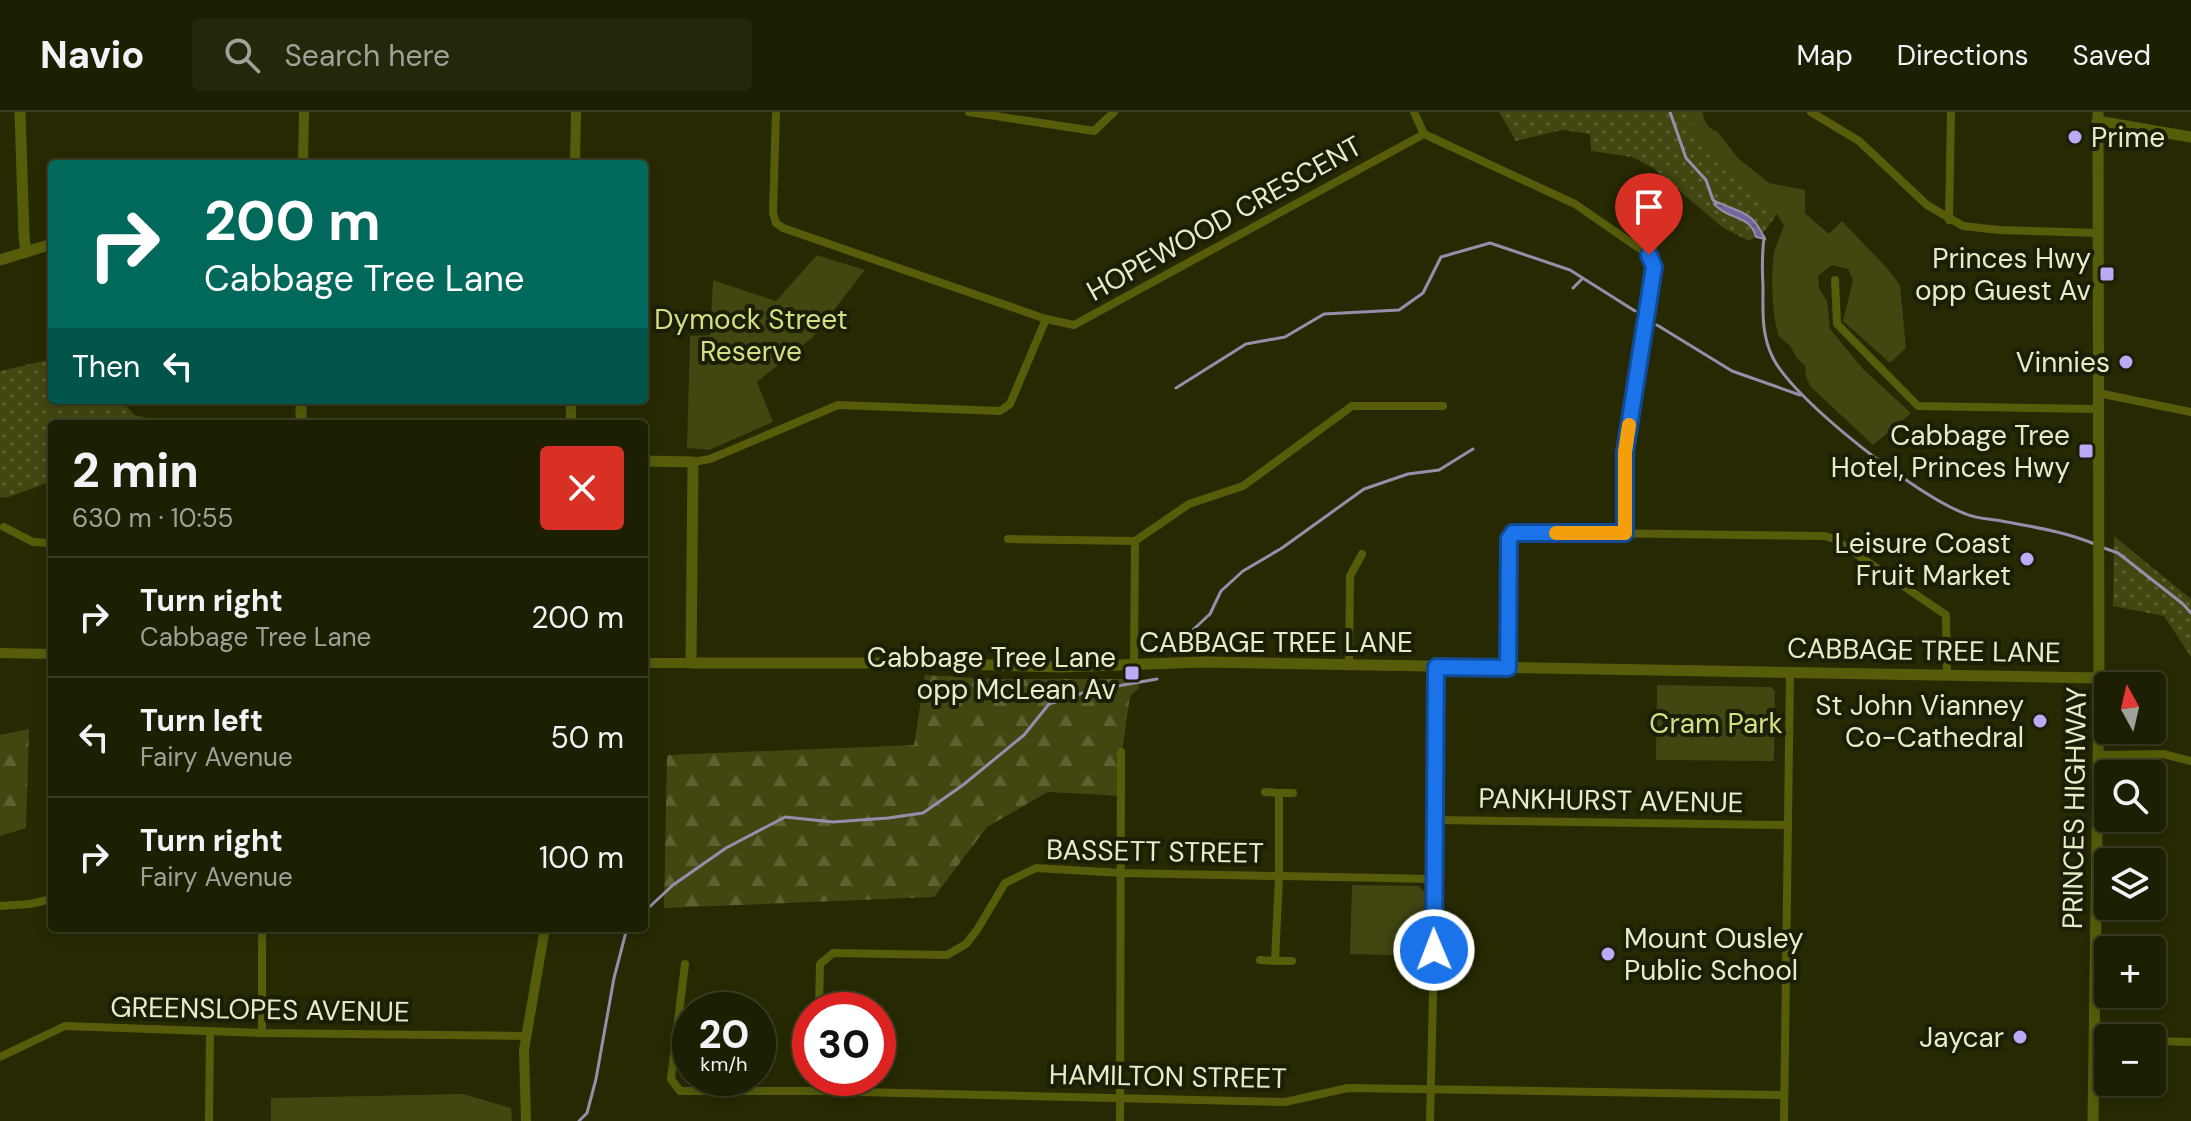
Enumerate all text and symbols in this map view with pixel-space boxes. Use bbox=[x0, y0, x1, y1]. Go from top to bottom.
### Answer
search box bbox=[192, 19, 752, 91]
text: Navio bbox=[40, 30, 144, 80]
icon: search bbox=[220, 33, 264, 77]
text: Search here bbox=[284, 36, 450, 75]
text: Map bbox=[1796, 37, 1853, 74]
text: Directions bbox=[1897, 37, 2029, 74]
text: Saved bbox=[2073, 37, 2151, 74]
place label: Prime bbox=[2091, 119, 2165, 156]
street label: HOPEWOOD CRESCENT bbox=[1080, 127, 1368, 310]
marker: Prime bbox=[2066, 128, 2084, 146]
pin bbox=[1615, 173, 1683, 255]
text: 200 m bbox=[204, 184, 381, 257]
icon: arrive bbox=[1627, 185, 1671, 229]
icon: right bbox=[72, 192, 176, 296]
place label: Princes Hwy opp Guest Av bbox=[1915, 240, 2091, 309]
text: Cabbage Tree Lane bbox=[204, 255, 524, 302]
marker: Princes Hwy opp Guest Av bbox=[2098, 265, 2116, 283]
park label: Dymock Street Reserve bbox=[654, 301, 848, 370]
icon: left bbox=[156, 344, 200, 388]
place label: Vinnies bbox=[2016, 344, 2110, 381]
text: Then bbox=[72, 347, 140, 386]
marker: Vinnies bbox=[2117, 353, 2135, 371]
place label: Cabbage Tree Hotel, Princes Hwy bbox=[1831, 417, 2070, 486]
text: 2 min bbox=[72, 439, 199, 502]
marker: Cabbage Tree Hotel, Princes Hwy bbox=[2077, 442, 2095, 460]
button: close bbox=[540, 446, 624, 530]
text: 630 m · 10:55 bbox=[72, 501, 233, 535]
place label: Leisure Coast Fruit Market bbox=[1835, 525, 2011, 594]
marker: Leisure Coast Fruit Market bbox=[2018, 550, 2036, 568]
text: Turn right bbox=[140, 581, 283, 620]
icon: right bbox=[72, 595, 116, 639]
text: 200 m bbox=[531, 598, 624, 637]
text: Cabbage Tree Lane bbox=[140, 620, 371, 654]
street label: CABBAGE TREE LANE bbox=[1139, 624, 1413, 661]
street label: CABBAGE TREE LANE bbox=[1787, 630, 2061, 671]
place label: Cabbage Tree Lane opp McLean Av bbox=[867, 639, 1116, 708]
marker: Cabbage Tree Lane opp McLean Av bbox=[1123, 664, 1141, 682]
north arrow bbox=[2094, 672, 2166, 744]
map controls bbox=[2094, 672, 2166, 1096]
place label: St John Vianney Co-Cathedral bbox=[1815, 687, 2024, 756]
street label: PRINCES HIGHWAY bbox=[2054, 687, 2095, 929]
text: Turn left bbox=[140, 701, 263, 740]
park label: Cram Park bbox=[1649, 705, 1783, 742]
marker: St John Vianney Co-Cathedral bbox=[2031, 712, 2049, 730]
icon: left bbox=[72, 715, 116, 759]
text: 50 m bbox=[550, 718, 624, 757]
text: Fairy Avenue bbox=[140, 740, 293, 774]
button: search bbox=[2094, 760, 2166, 832]
street label: PANKHURST AVENUE bbox=[1478, 780, 1744, 821]
text: Turn right bbox=[140, 821, 283, 860]
street label: BASSETT STREET bbox=[1046, 831, 1264, 872]
icon: right bbox=[72, 835, 116, 879]
text: 100 m bbox=[539, 838, 624, 877]
button: layers bbox=[2094, 848, 2166, 920]
text: Fairy Avenue bbox=[140, 860, 293, 894]
position arrow bbox=[1392, 908, 1476, 992]
place label: Mount Ousley Public School bbox=[1624, 920, 1804, 989]
button: + bbox=[2094, 936, 2166, 1008]
marker: Mount Ousley Public School bbox=[1599, 945, 1617, 963]
street label: GREENSLOPES AVENUE bbox=[110, 988, 410, 1031]
speed limit sign: 30 bbox=[792, 992, 896, 1096]
text: 20 bbox=[698, 1008, 750, 1060]
place label: Jaycar bbox=[1919, 1019, 2004, 1056]
button: − bbox=[2094, 1024, 2166, 1096]
marker: Jaycar bbox=[2011, 1028, 2029, 1046]
text: km/h bbox=[700, 1051, 748, 1077]
street label: HAMILTON STREET bbox=[1049, 1056, 1287, 1097]

